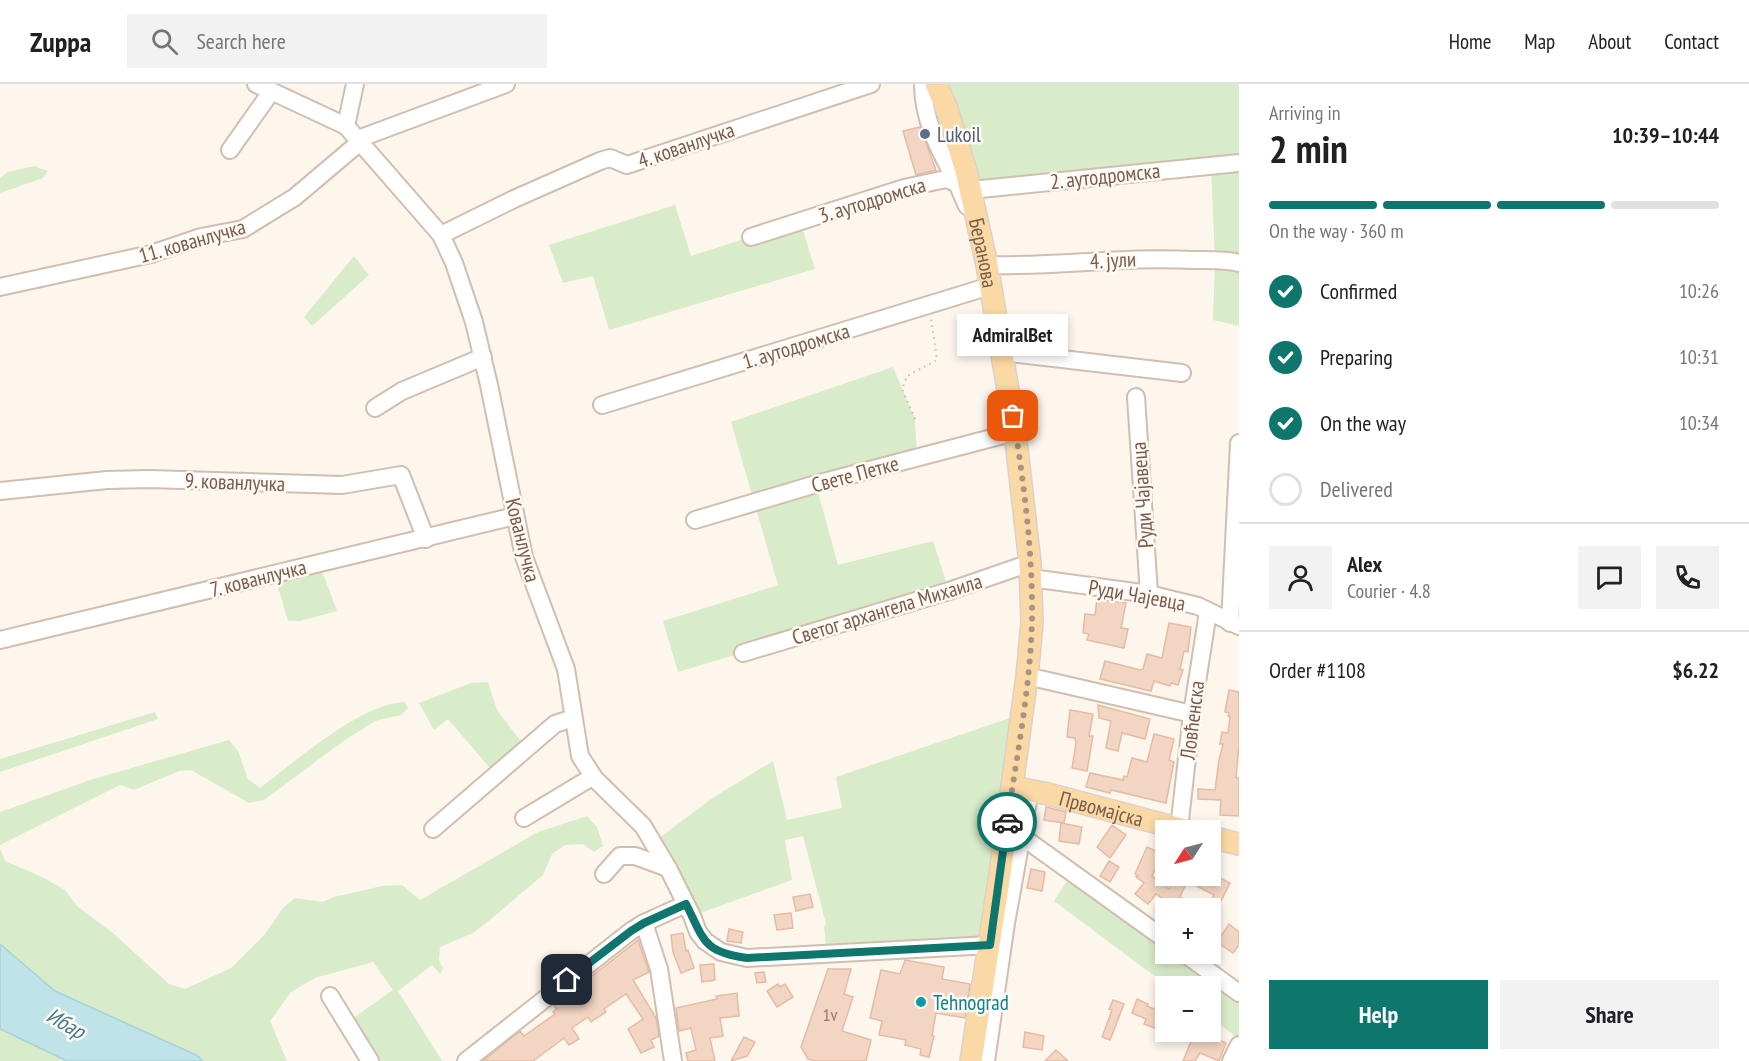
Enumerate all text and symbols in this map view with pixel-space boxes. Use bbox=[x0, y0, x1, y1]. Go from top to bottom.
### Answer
search box bbox=[127, 14, 547, 68]
text: Zuppa bbox=[30, 23, 91, 60]
icon: search bbox=[148, 25, 181, 58]
text: Search here bbox=[196, 27, 286, 55]
text: Home bbox=[1449, 28, 1491, 55]
text: Map bbox=[1524, 28, 1555, 55]
text: About bbox=[1588, 28, 1631, 55]
text: Contact bbox=[1664, 28, 1719, 55]
text: Arriving in bbox=[1269, 100, 1341, 126]
street label: 4. кованлучка bbox=[634, 116, 738, 174]
place label: Lukoil bbox=[937, 121, 981, 148]
text: 10:39–10:44 bbox=[1612, 121, 1719, 149]
text: 2 min bbox=[1269, 123, 1348, 174]
marker: Lukoil bbox=[918, 127, 932, 141]
street label: 2. аутодромска bbox=[1049, 157, 1161, 195]
street label: 3. аутодромска bbox=[815, 171, 929, 229]
street label: 11. кованлучка bbox=[135, 213, 249, 269]
street label: Беранова bbox=[963, 215, 1004, 290]
text: On the way · 360 m bbox=[1269, 218, 1404, 244]
street label: 4. јули bbox=[1089, 245, 1137, 275]
icon: check bbox=[1269, 275, 1302, 308]
text: Confirmed bbox=[1320, 277, 1397, 305]
text: 10:26 bbox=[1679, 278, 1719, 304]
callout: AdmiralBet bbox=[958, 314, 1068, 356]
street label: 1. аутодромска bbox=[739, 317, 853, 375]
text: AdmiralBet bbox=[973, 322, 1052, 348]
icon: check bbox=[1269, 341, 1302, 374]
text: Preparing bbox=[1320, 343, 1393, 371]
text: 10:31 bbox=[1679, 344, 1719, 370]
pin bbox=[987, 390, 1038, 441]
icon: bag bbox=[996, 399, 1029, 432]
icon: check bbox=[1269, 407, 1302, 440]
text: On the way bbox=[1320, 409, 1406, 437]
text: 10:34 bbox=[1679, 410, 1719, 436]
street label: Руди Чајавеца bbox=[1125, 441, 1159, 549]
street label: Свете Петке bbox=[808, 449, 902, 499]
street label: 9. кованлучка bbox=[184, 467, 286, 497]
text: Delivered bbox=[1320, 475, 1393, 503]
street label: Кованлучка bbox=[500, 495, 546, 585]
button: person bbox=[1269, 546, 1332, 609]
button: chat bbox=[1578, 546, 1641, 609]
button: phone bbox=[1656, 546, 1719, 609]
text: Alex bbox=[1347, 550, 1382, 578]
street label: 7. кованлучка bbox=[207, 553, 309, 603]
street label: Светог архангела Михаила bbox=[789, 567, 985, 651]
street label: Руди Чајевца bbox=[1086, 573, 1188, 617]
text: Courier · 4.8 bbox=[1347, 578, 1431, 604]
text: Order #1108 bbox=[1269, 656, 1366, 684]
text: $6.22 bbox=[1672, 656, 1719, 684]
street label: Ловћенска bbox=[1174, 679, 1210, 762]
street label: Првомајска bbox=[1057, 784, 1146, 832]
courier bbox=[977, 792, 1037, 852]
icon: car bbox=[991, 806, 1024, 839]
north arrow bbox=[1155, 820, 1221, 886]
map controls bbox=[1155, 820, 1221, 1042]
button: + bbox=[1155, 898, 1221, 964]
pin bbox=[541, 954, 592, 1005]
icon: home bbox=[550, 963, 583, 996]
button: − bbox=[1155, 976, 1221, 1042]
button: Help bbox=[1269, 980, 1488, 1049]
button: Share bbox=[1500, 980, 1719, 1049]
place label: Tehnograd bbox=[933, 989, 1009, 1016]
marker: Tehnograd bbox=[914, 995, 928, 1009]
water label: Ибар bbox=[42, 1001, 91, 1046]
house number: 1v bbox=[822, 1003, 838, 1026]

